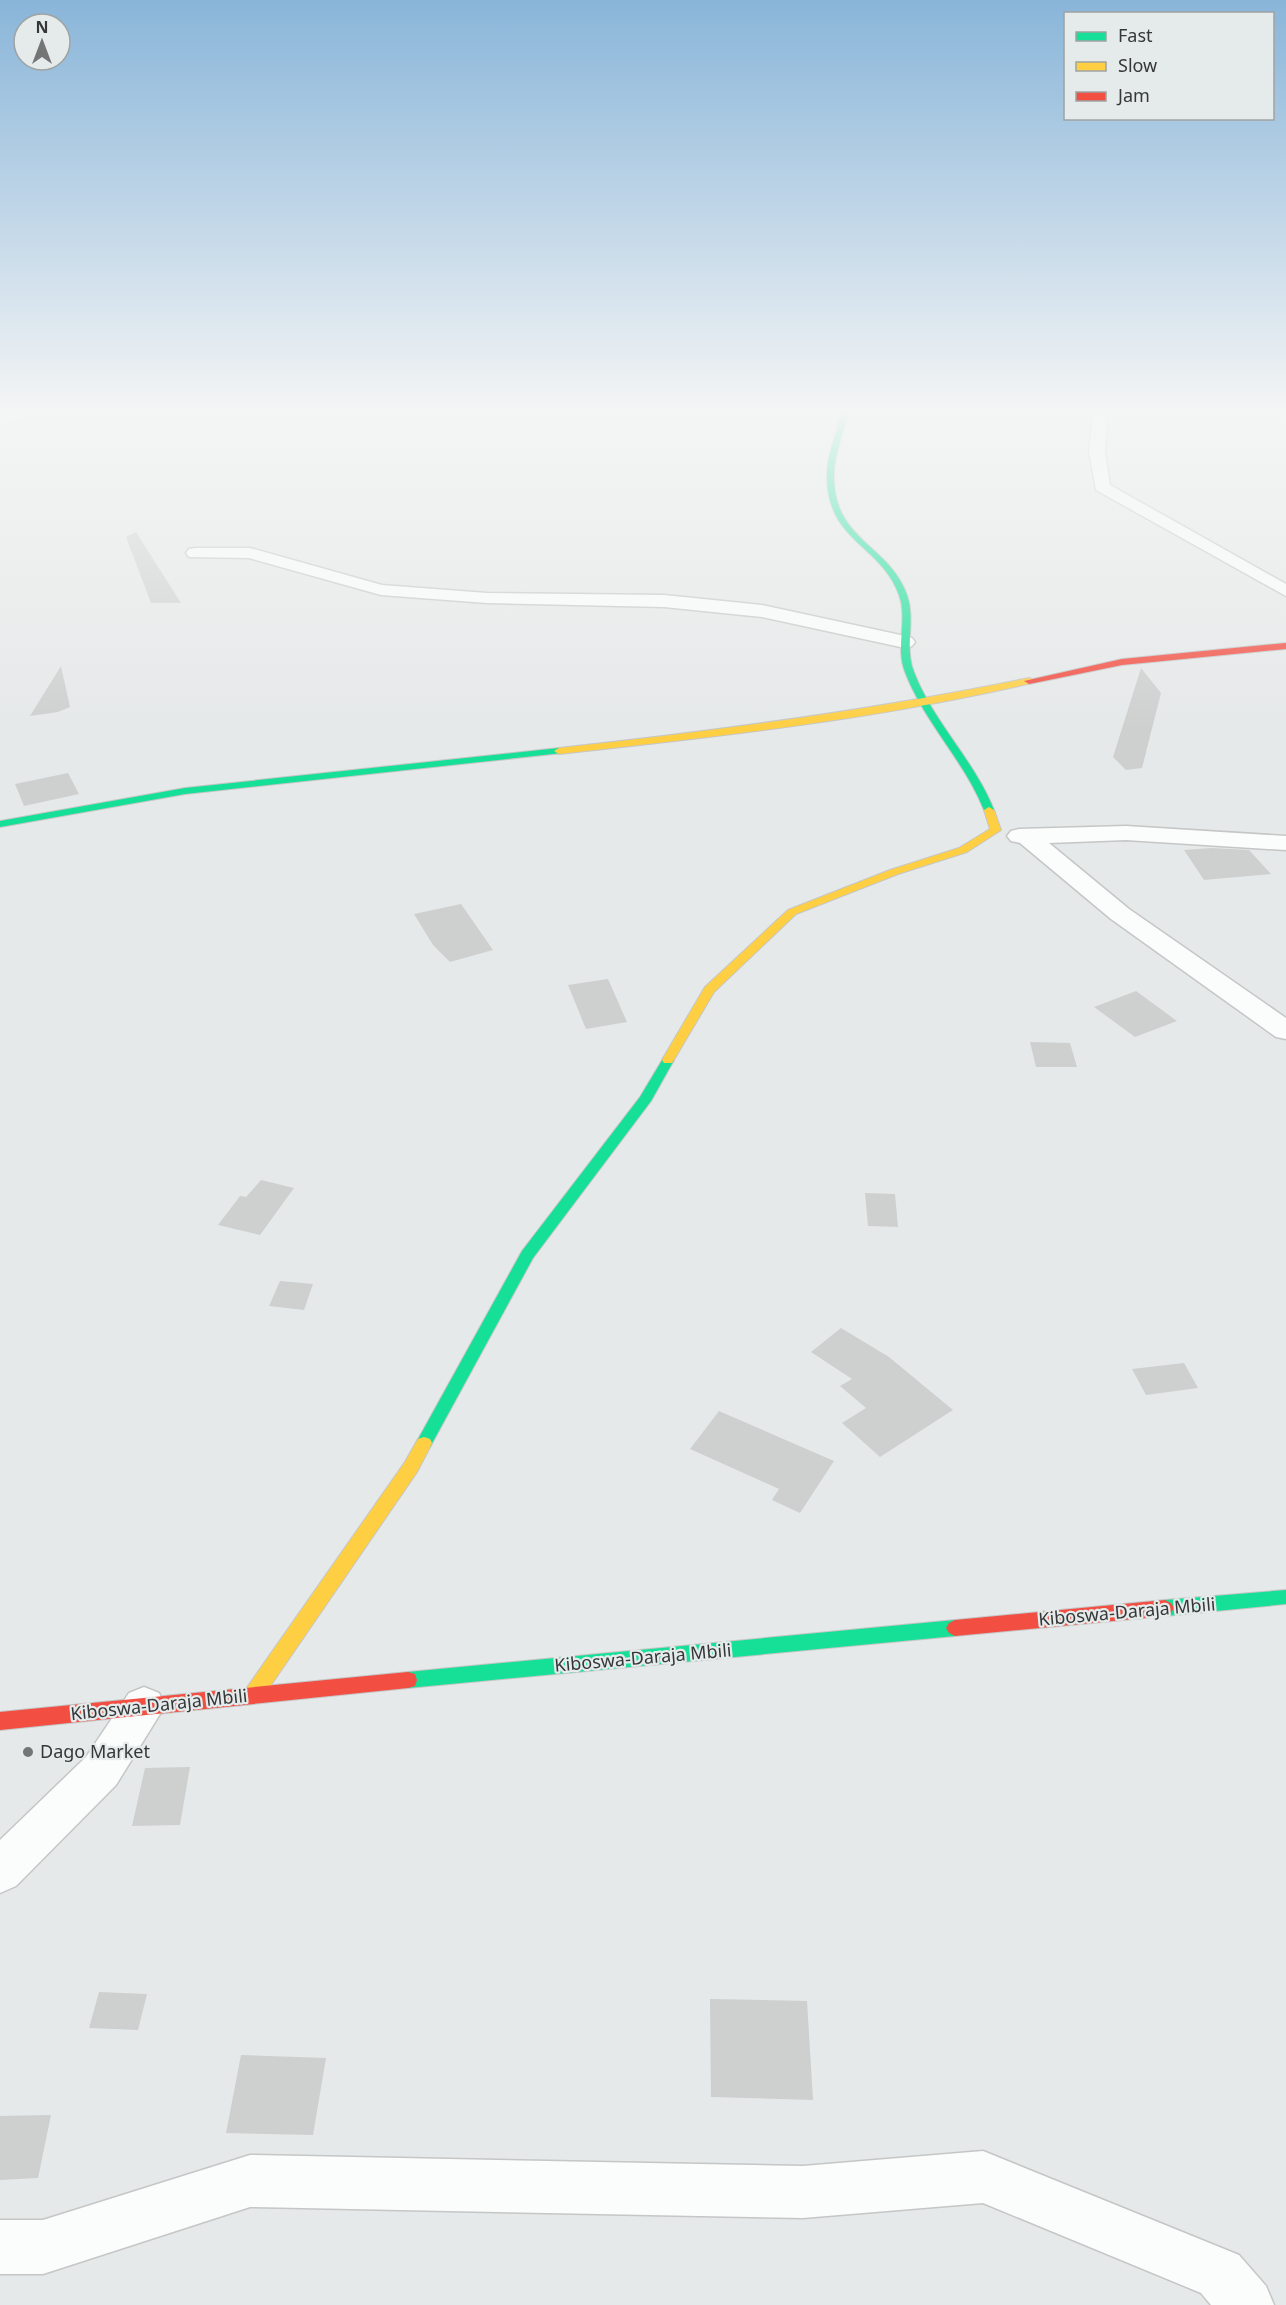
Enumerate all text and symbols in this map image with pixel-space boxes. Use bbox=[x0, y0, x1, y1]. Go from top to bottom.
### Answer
north arrow bbox=[12, 12, 72, 72]
legend bbox=[1064, 12, 1274, 120]
text: N bbox=[35, 16, 49, 38]
text: Fast bbox=[1118, 23, 1153, 47]
text: Slow bbox=[1118, 53, 1157, 77]
text: Jam bbox=[1116, 83, 1150, 107]
street label: Kiboswa-Daraja Mbili bbox=[1037, 1591, 1216, 1631]
street label: Kiboswa-Daraja Mbili bbox=[553, 1637, 732, 1677]
street label: Kiboswa-Daraja Mbili bbox=[69, 1683, 248, 1725]
place label: Dago Market bbox=[40, 1739, 150, 1763]
marker: Dago Market bbox=[21, 1745, 35, 1759]

